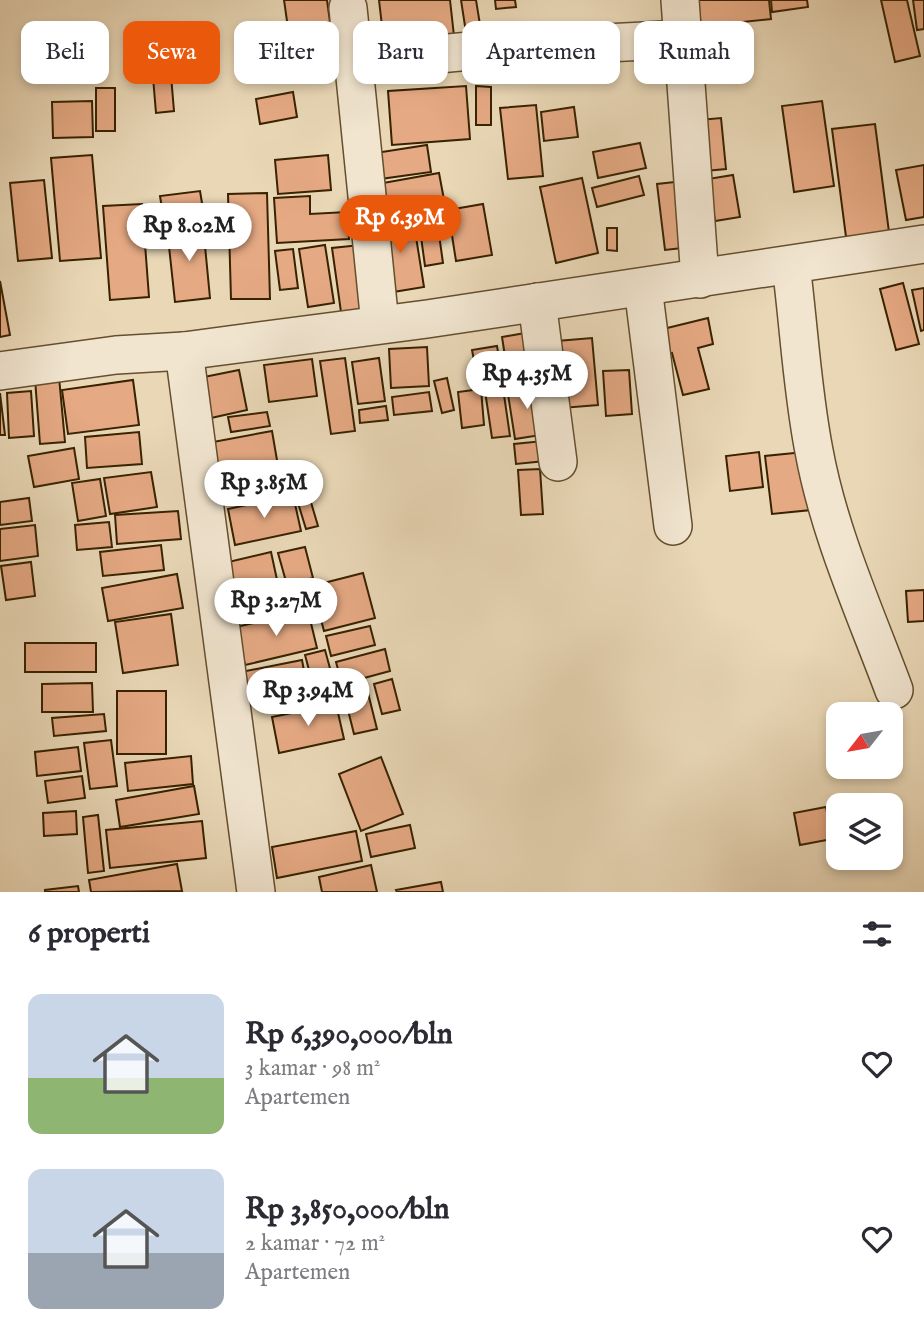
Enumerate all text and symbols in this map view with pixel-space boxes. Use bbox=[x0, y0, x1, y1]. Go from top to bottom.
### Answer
chip: Beli bbox=[21, 21, 109, 84]
chip: Sewa bbox=[123, 21, 220, 84]
chip: Filter bbox=[234, 21, 339, 84]
chip: Baru bbox=[353, 21, 448, 84]
chip: Apartemen bbox=[462, 21, 620, 84]
chip: Rumah bbox=[634, 21, 754, 84]
pin: Rp 6.39M bbox=[328, 196, 472, 255]
text: Rp 6.39M bbox=[355, 203, 445, 232]
pin: Rp 8.02M bbox=[117, 204, 261, 263]
text: Rp 8.02M bbox=[143, 211, 235, 240]
pin: Rp 4.35M bbox=[455, 352, 599, 411]
text: Rp 4.35M bbox=[482, 359, 572, 388]
pin: Rp 3.85M bbox=[192, 461, 336, 520]
text: Rp 3.85M bbox=[220, 468, 308, 497]
pin: Rp 3.27M bbox=[204, 578, 348, 638]
text: Rp 3.27M bbox=[230, 586, 322, 615]
pin: Rp 3.94M bbox=[236, 668, 380, 728]
text: Rp 3.94M bbox=[262, 676, 354, 705]
north arrow bbox=[826, 702, 903, 779]
map controls bbox=[826, 702, 903, 870]
button: layers bbox=[826, 793, 903, 870]
text: 6 properti bbox=[28, 915, 150, 953]
icon: filters bbox=[858, 915, 896, 953]
text: Rp 6,390,000/bln bbox=[245, 1016, 453, 1054]
icon: home bbox=[84, 1022, 168, 1106]
icon: heart bbox=[858, 1045, 896, 1083]
text: 3 kamar · 98 m² bbox=[245, 1054, 380, 1083]
text: Apartemen bbox=[245, 1083, 350, 1112]
text: Rp 3,850,000/bln bbox=[245, 1191, 449, 1229]
icon: home bbox=[84, 1197, 168, 1281]
icon: heart bbox=[858, 1220, 896, 1258]
text: 2 kamar · 72 m² bbox=[245, 1229, 385, 1258]
text: Apartemen bbox=[245, 1258, 350, 1287]

